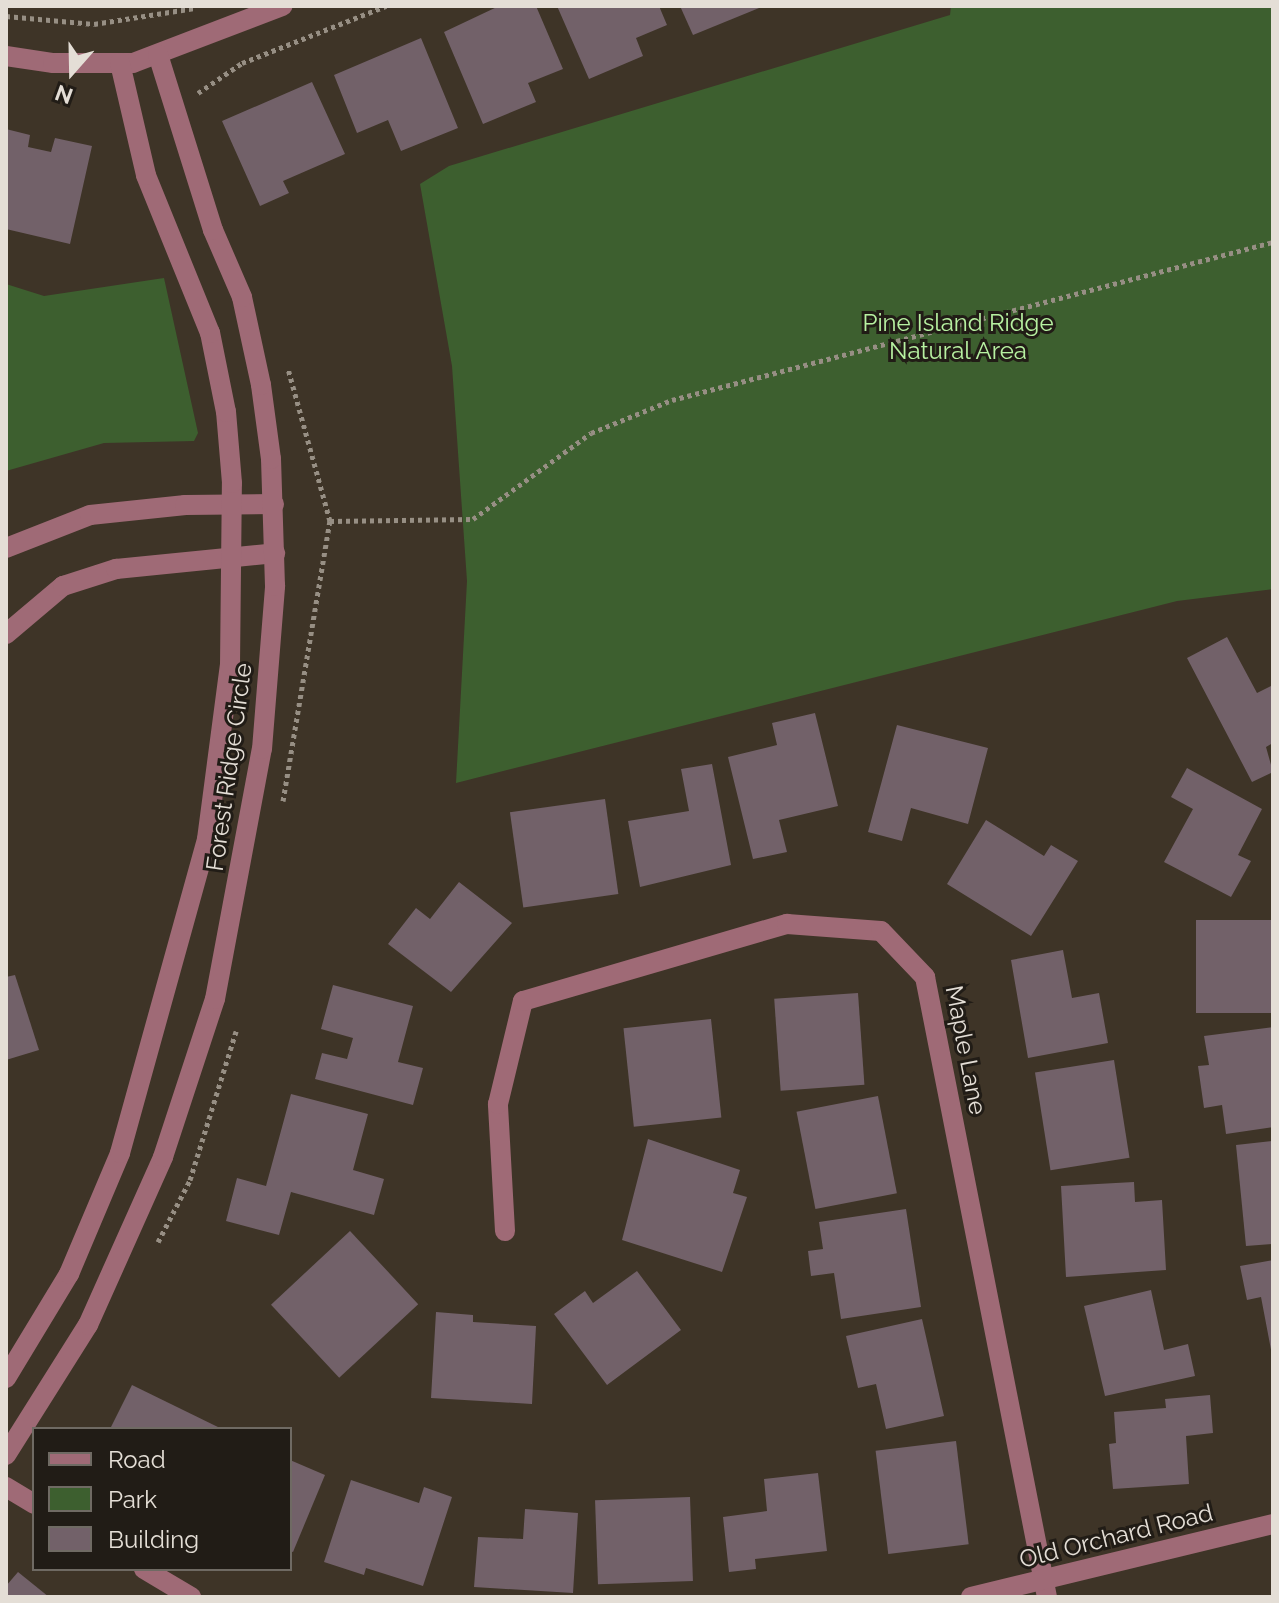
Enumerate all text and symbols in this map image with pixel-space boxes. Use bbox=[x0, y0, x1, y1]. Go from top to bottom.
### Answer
north arrow bbox=[32, 32, 112, 112]
text: N bbox=[51, 79, 76, 110]
park label: Pine Island Ridge Natural Area bbox=[862, 309, 1054, 365]
street label: Forest Ridge Circle bbox=[200, 661, 258, 873]
street label: Maple Lane bbox=[939, 983, 993, 1117]
legend bbox=[32, 1427, 292, 1571]
text: Road bbox=[108, 1445, 166, 1474]
text: Park bbox=[108, 1485, 157, 1514]
street label: Old Orchard Road bbox=[1016, 1498, 1216, 1574]
text: Building bbox=[108, 1525, 199, 1554]

